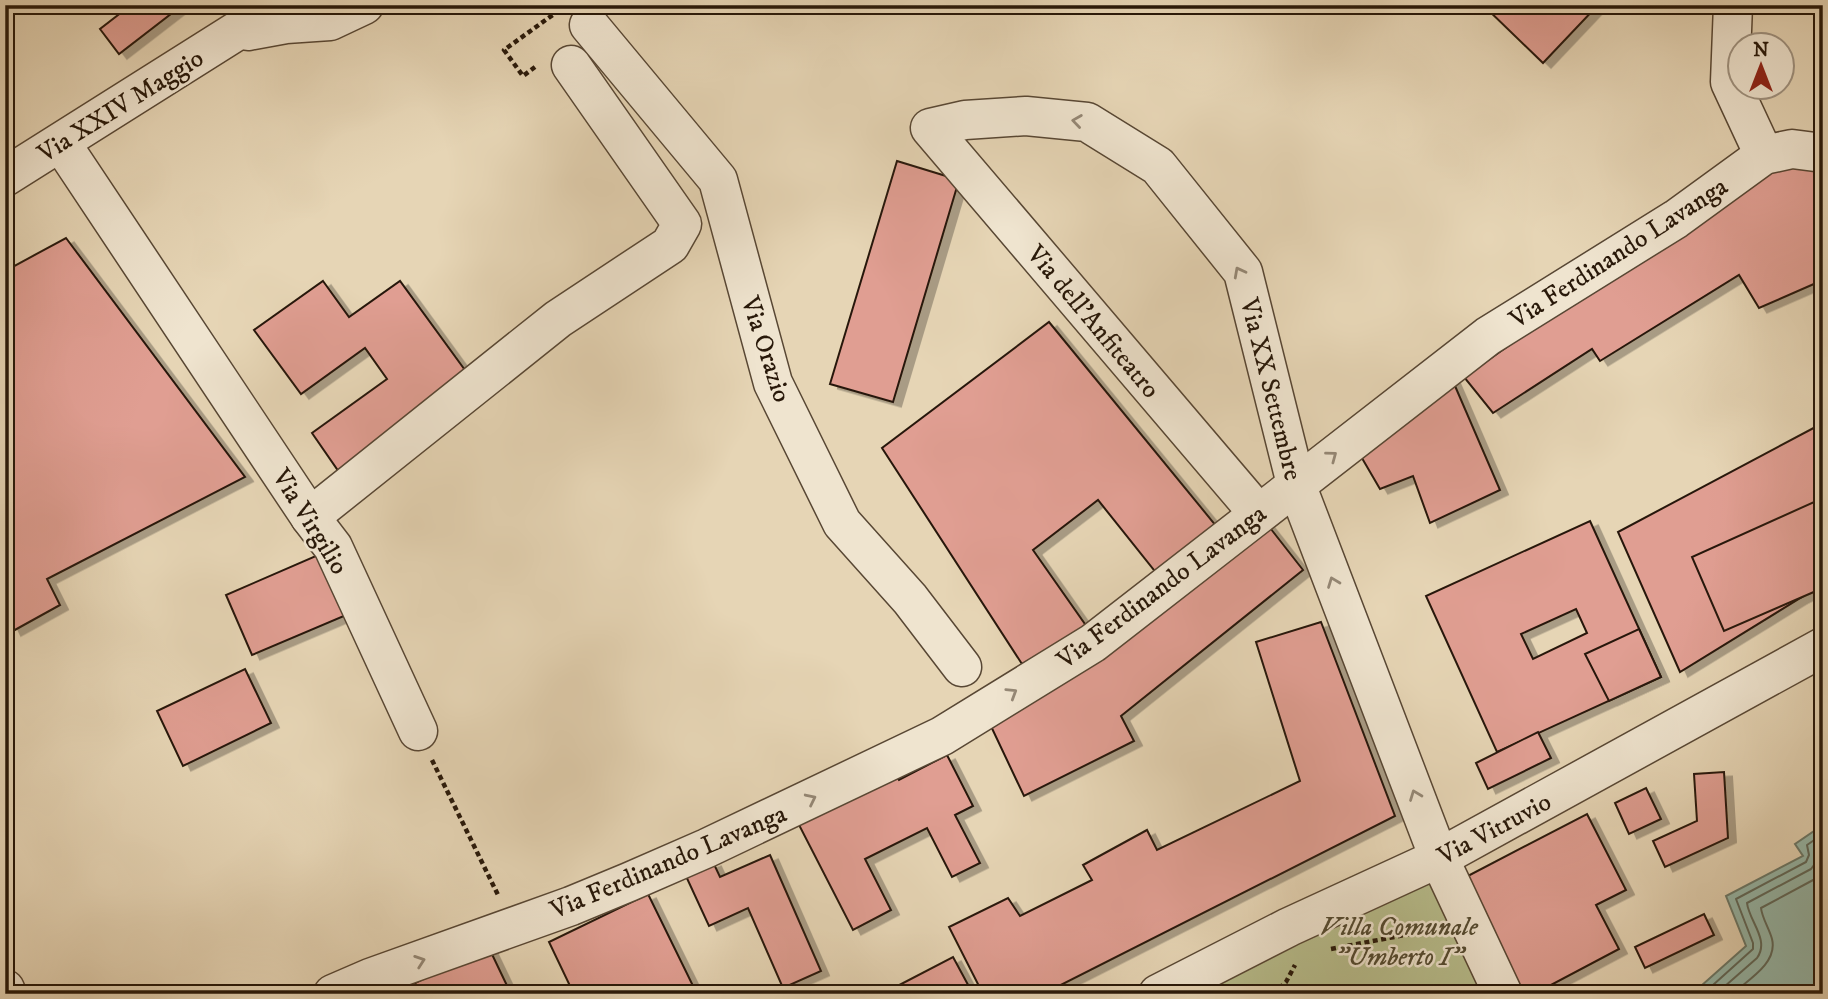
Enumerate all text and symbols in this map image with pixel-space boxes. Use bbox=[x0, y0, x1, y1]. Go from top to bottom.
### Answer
north arrow bbox=[1727, 32, 1797, 102]
text: N bbox=[1753, 39, 1769, 62]
street label: Via XXIV Maggio bbox=[31, 42, 210, 171]
one-way arrow bbox=[1071, 114, 1083, 129]
street label: Via Ferdinando Lavanga bbox=[1503, 170, 1734, 337]
street label: Via dell'Anfiteatro bbox=[1018, 238, 1167, 405]
one-way arrow bbox=[1234, 266, 1248, 279]
street label: Via Orazio bbox=[733, 291, 798, 407]
street label: Via XX Settembre bbox=[1232, 294, 1309, 484]
one-way arrow bbox=[1324, 451, 1337, 464]
street label: Via Virgilio bbox=[264, 462, 355, 581]
street label: Via Ferdinando Lavanga bbox=[1050, 498, 1273, 677]
one-way arrow bbox=[1328, 577, 1342, 589]
one-way arrow bbox=[1004, 688, 1017, 701]
street label: Via Vitruvio bbox=[1431, 786, 1557, 873]
one-way arrow bbox=[1409, 789, 1423, 801]
one-way arrow bbox=[804, 793, 816, 807]
street label: Via Ferdinando Lavanga bbox=[544, 798, 792, 928]
park label: Villa Comunale "Umberto I" bbox=[1320, 911, 1479, 974]
one-way arrow bbox=[413, 955, 425, 969]

